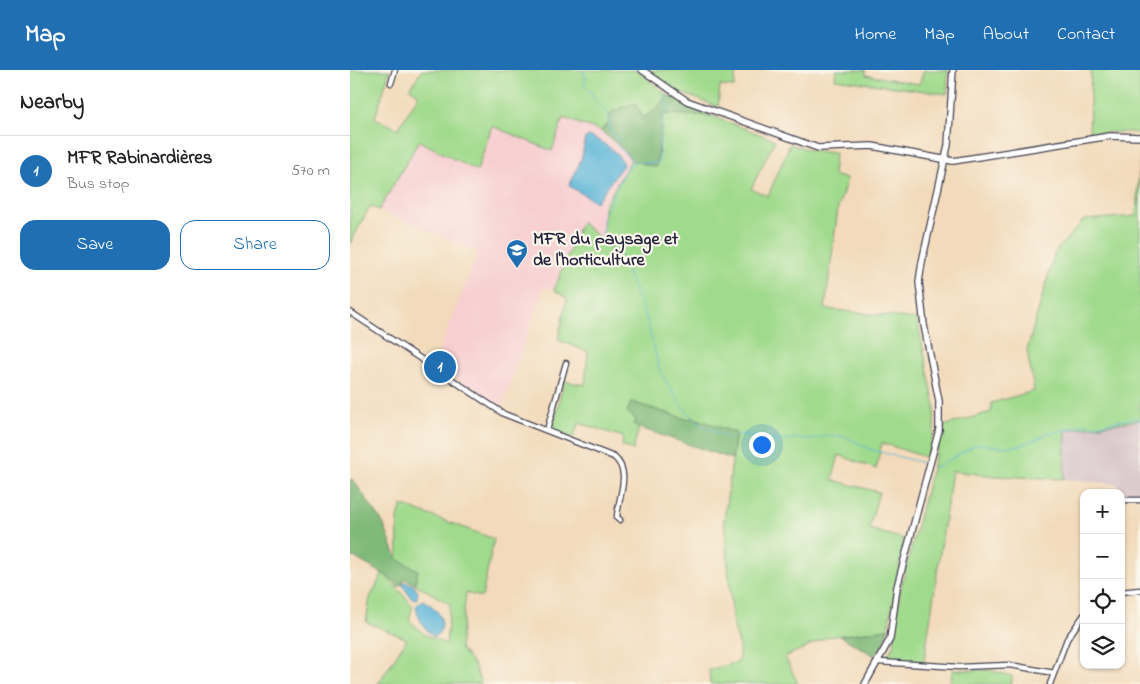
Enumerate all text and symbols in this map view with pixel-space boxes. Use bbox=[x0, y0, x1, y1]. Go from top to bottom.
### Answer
text: Map bbox=[25, 18, 66, 53]
text: Home bbox=[855, 22, 896, 48]
text: Map bbox=[924, 22, 955, 48]
text: About bbox=[983, 22, 1029, 48]
text: Contact bbox=[1057, 22, 1115, 48]
text: Nearby bbox=[20, 88, 84, 118]
text: MFR Rabinardières bbox=[67, 145, 213, 172]
text: 1 bbox=[33, 159, 39, 183]
text: 570 m bbox=[291, 159, 330, 183]
text: Bus stop bbox=[67, 172, 130, 196]
button: Save bbox=[20, 220, 170, 270]
button: Share bbox=[180, 220, 330, 270]
place label: MFR du paysage et de l'horticulture bbox=[533, 227, 679, 274]
school or university icon: MFR du paysage et de l'horticulture bbox=[505, 238, 529, 269]
pin: 1 bbox=[424, 348, 456, 386]
your location bbox=[749, 432, 775, 458]
map controls bbox=[1080, 489, 1125, 669]
button: + bbox=[1080, 489, 1125, 534]
button: − bbox=[1080, 534, 1125, 579]
button: locate bbox=[1080, 579, 1125, 624]
button: layers bbox=[1080, 624, 1125, 669]

